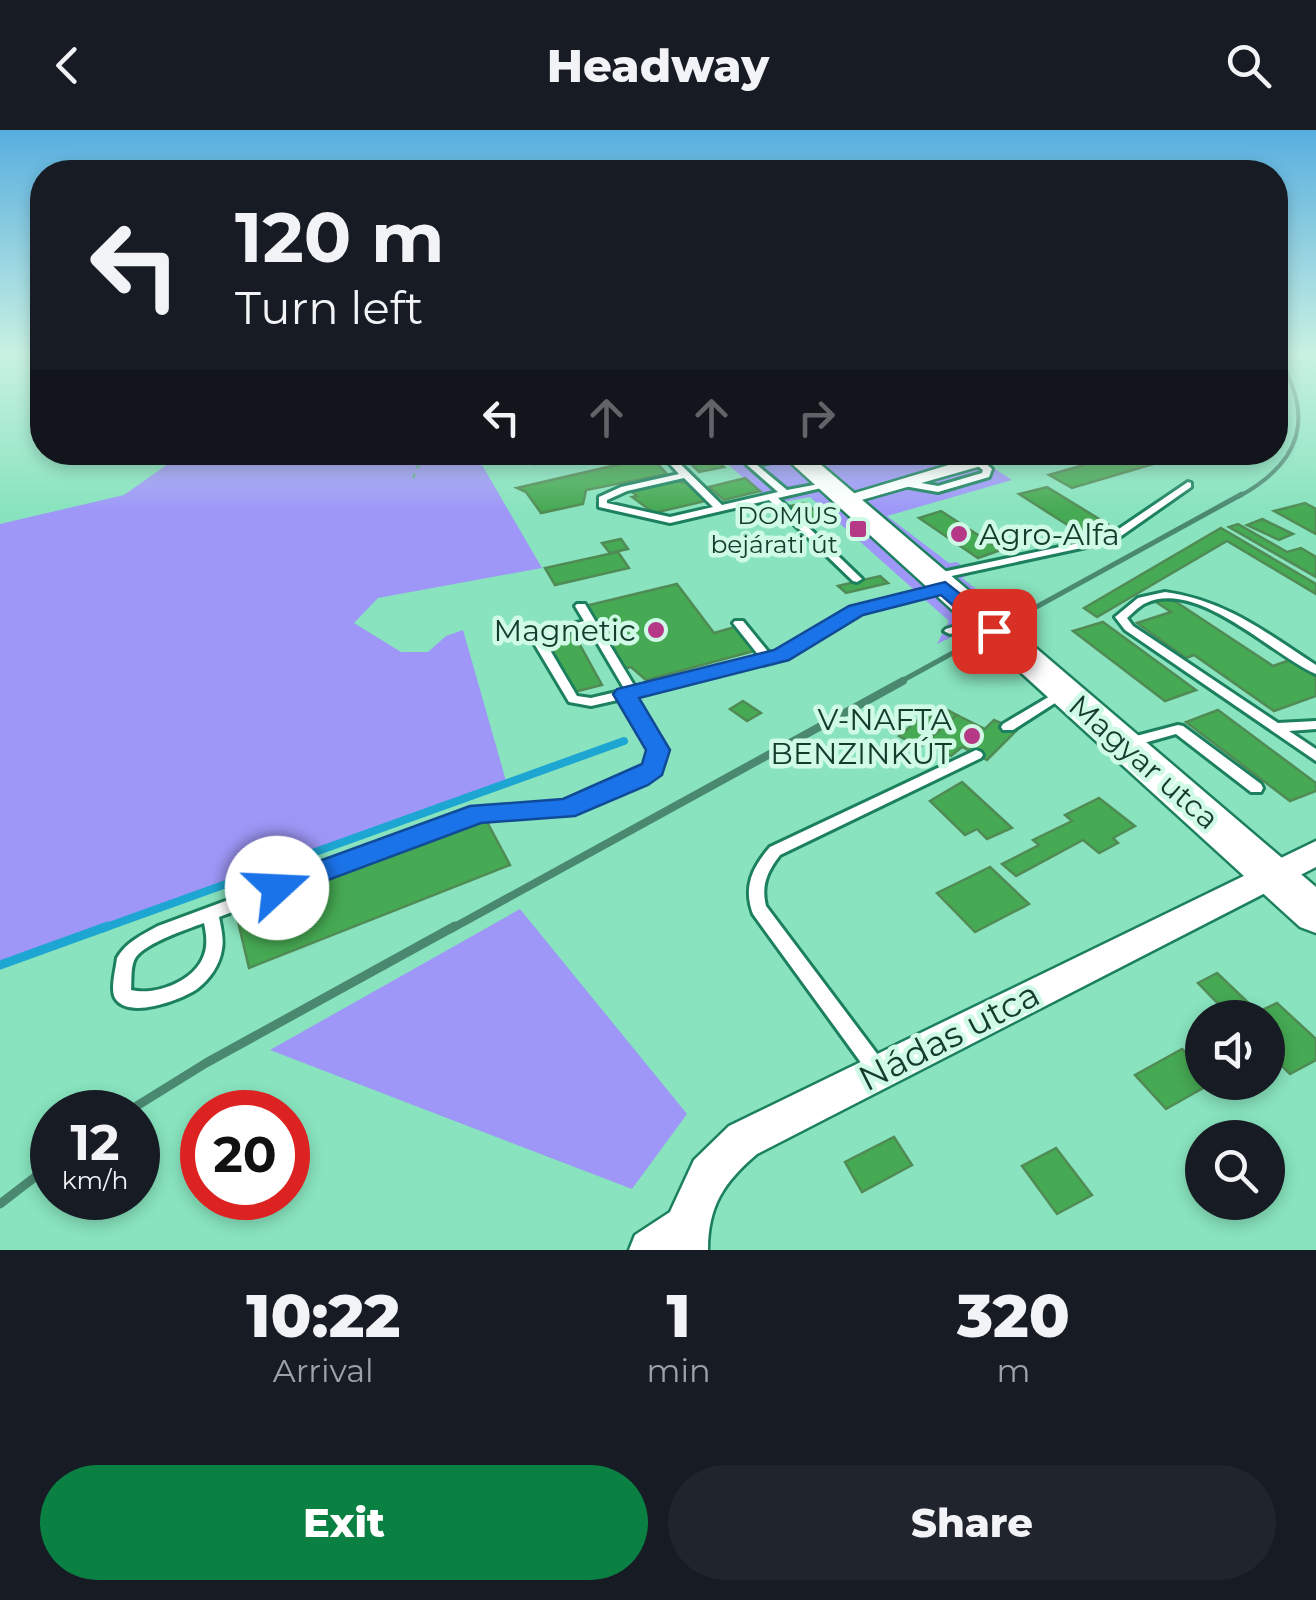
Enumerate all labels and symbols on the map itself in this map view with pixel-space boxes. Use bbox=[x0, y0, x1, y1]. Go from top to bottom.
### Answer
place label: DOMUS bejárati út bbox=[710, 500, 838, 559]
place label: Agro-Alfa bbox=[979, 516, 1120, 553]
marker: DOMUS bejárati út bbox=[847, 518, 869, 540]
marker: Agro-Alfa bbox=[948, 523, 970, 545]
pin bbox=[952, 589, 1037, 674]
place label: Magnetic bbox=[494, 612, 636, 649]
marker: Magnetic bbox=[645, 619, 667, 641]
street label: Magyar utca bbox=[1062, 687, 1226, 837]
place label: V-NAFTA BENZINKÚT bbox=[770, 701, 953, 772]
marker: V-NAFTA BENZINKÚT bbox=[961, 725, 983, 747]
position arrow bbox=[225, 836, 329, 940]
street label: Nádas utca bbox=[851, 972, 1047, 1100]
speed limit sign: 20 bbox=[180, 1090, 310, 1220]

